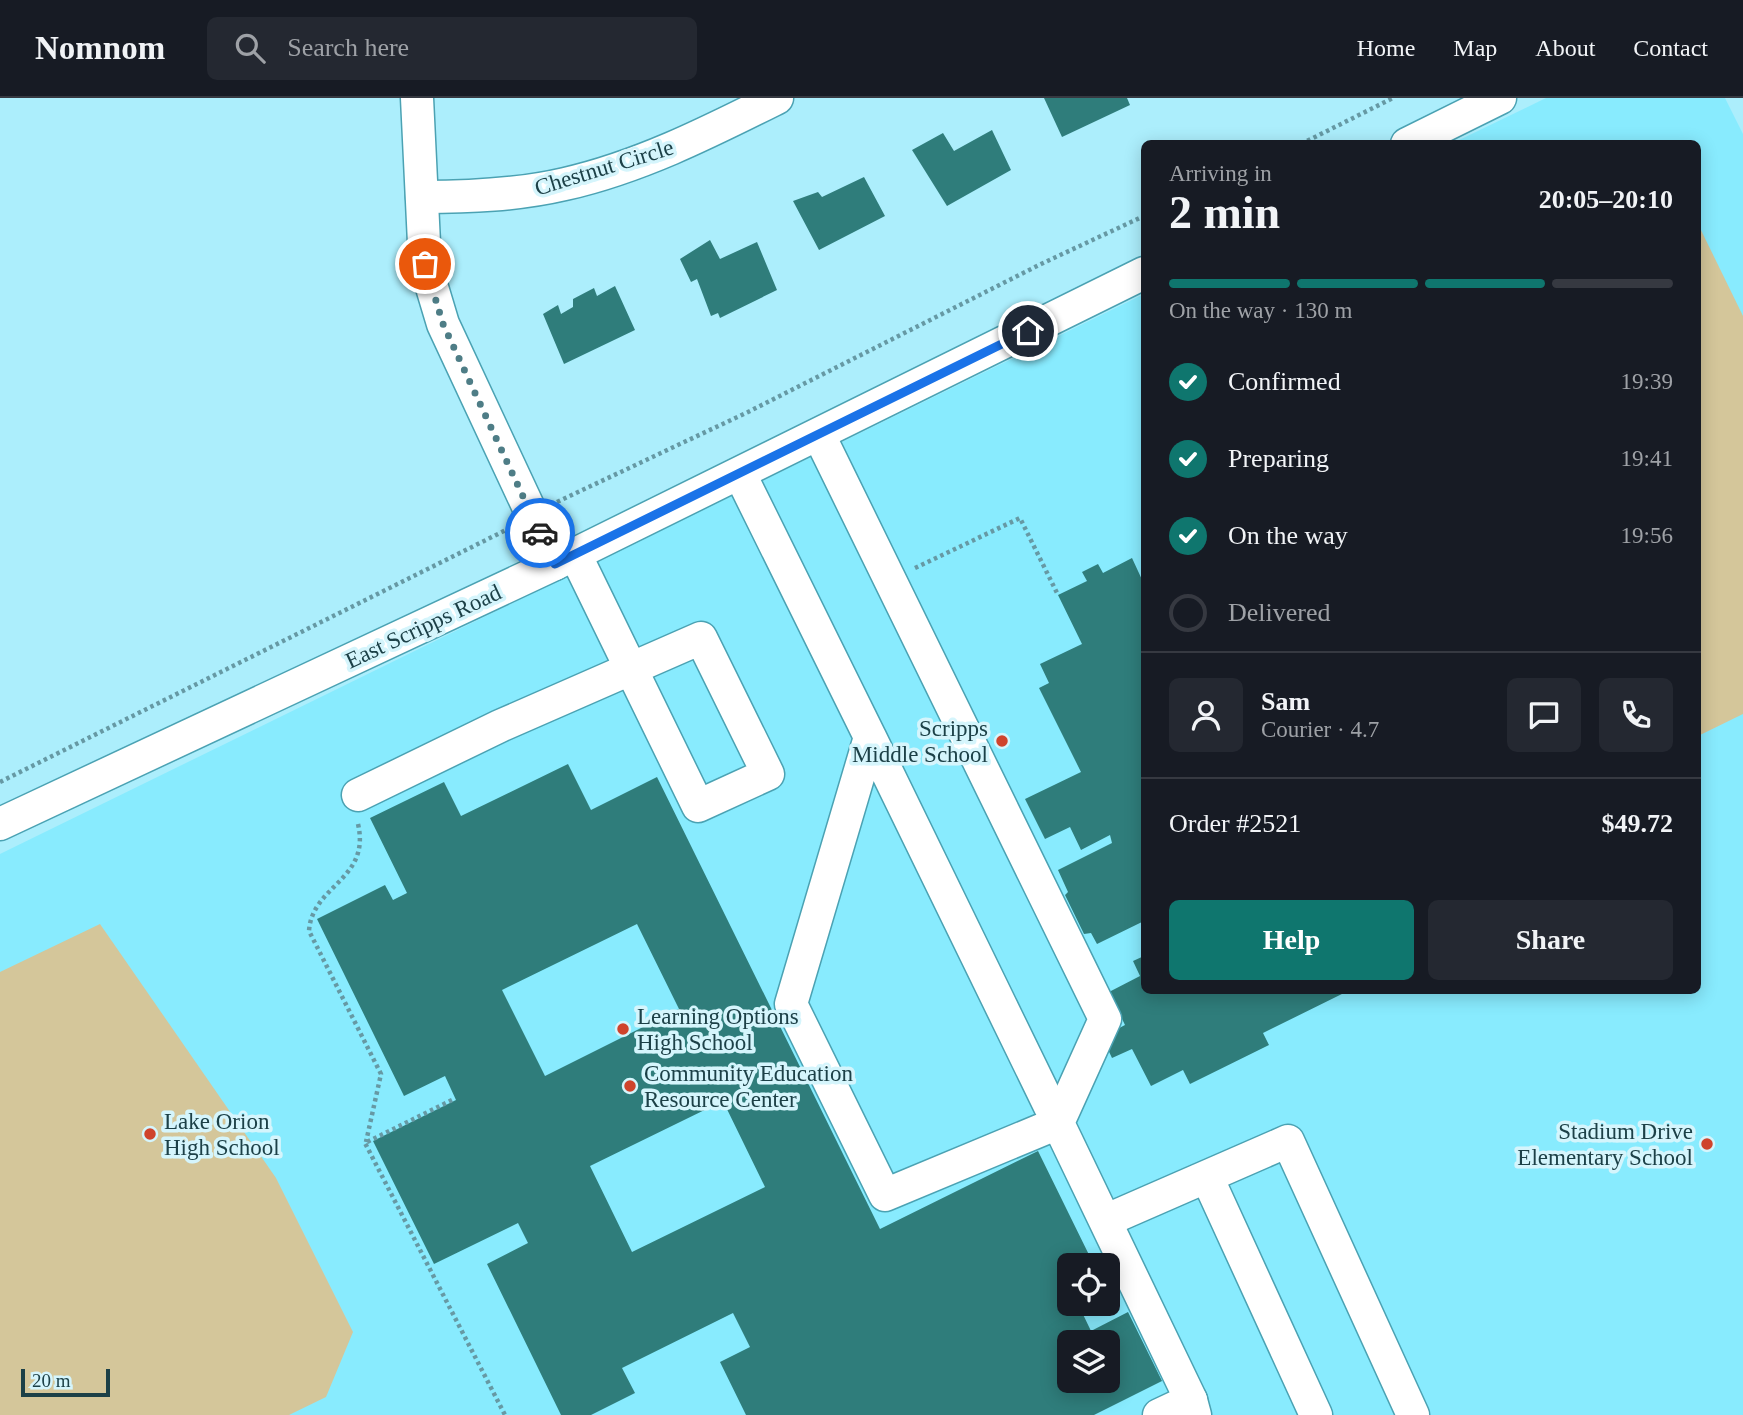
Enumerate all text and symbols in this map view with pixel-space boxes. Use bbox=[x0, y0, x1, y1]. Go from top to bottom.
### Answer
search box bbox=[207, 17, 697, 80]
icon: search bbox=[231, 29, 269, 67]
text: Nomnom bbox=[35, 30, 165, 66]
text: Search here bbox=[287, 33, 409, 62]
text: Home bbox=[1357, 35, 1415, 61]
text: Map bbox=[1453, 35, 1497, 61]
text: About bbox=[1535, 35, 1595, 61]
text: Contact bbox=[1633, 35, 1708, 61]
street label: Chestnut Circle bbox=[532, 135, 677, 200]
text: Arriving in bbox=[1169, 161, 1272, 186]
text: 20:05–20:10 bbox=[1539, 185, 1673, 214]
text: 2 min bbox=[1169, 187, 1280, 238]
pin bbox=[395, 234, 455, 294]
icon: bag bbox=[406, 245, 444, 283]
text: On the way · 130 m bbox=[1169, 298, 1352, 323]
pin bbox=[998, 301, 1058, 361]
icon: home bbox=[1009, 312, 1047, 350]
icon: check bbox=[1169, 363, 1207, 401]
text: Confirmed bbox=[1228, 367, 1341, 396]
text: 19:39 bbox=[1621, 369, 1673, 394]
icon: check bbox=[1169, 440, 1207, 478]
text: Preparing bbox=[1228, 444, 1329, 473]
text: 19:41 bbox=[1621, 446, 1673, 471]
courier bbox=[505, 498, 575, 568]
icon: car bbox=[521, 514, 559, 552]
icon: check bbox=[1169, 517, 1207, 555]
text: On the way bbox=[1228, 521, 1348, 550]
text: 19:56 bbox=[1621, 523, 1673, 548]
street label: East Scripps Road bbox=[342, 579, 505, 673]
text: Delivered bbox=[1228, 598, 1331, 627]
button: person bbox=[1169, 678, 1243, 752]
button: chat bbox=[1507, 678, 1581, 752]
button: phone bbox=[1599, 678, 1673, 752]
text: Sam bbox=[1261, 687, 1310, 716]
place label: Scripps Middle School bbox=[852, 716, 988, 767]
text: Courier · 4.7 bbox=[1261, 717, 1379, 742]
marker: Scripps Middle School bbox=[994, 733, 1010, 749]
text: Order #2521 bbox=[1169, 809, 1301, 838]
text: $49.72 bbox=[1602, 809, 1673, 838]
button: Help bbox=[1169, 900, 1414, 980]
button: Share bbox=[1428, 900, 1673, 980]
place label: Learning Options High School bbox=[637, 1004, 799, 1055]
marker: Learning Options High School bbox=[615, 1021, 631, 1037]
place label: Community Education Resource Center bbox=[644, 1061, 853, 1112]
marker: Community Education Resource Center bbox=[622, 1078, 638, 1094]
place label: Lake Orion High School bbox=[164, 1109, 280, 1160]
place label: Stadium Drive Elementary School bbox=[1517, 1119, 1693, 1170]
marker: Lake Orion High School bbox=[142, 1126, 158, 1142]
marker: Stadium Drive Elementary School bbox=[1699, 1136, 1715, 1152]
map controls bbox=[1057, 1253, 1120, 1393]
button: locate bbox=[1057, 1253, 1120, 1316]
button: layers bbox=[1057, 1330, 1120, 1393]
scale bar bbox=[21, 1366, 110, 1398]
text: 20 m bbox=[32, 1370, 71, 1391]

